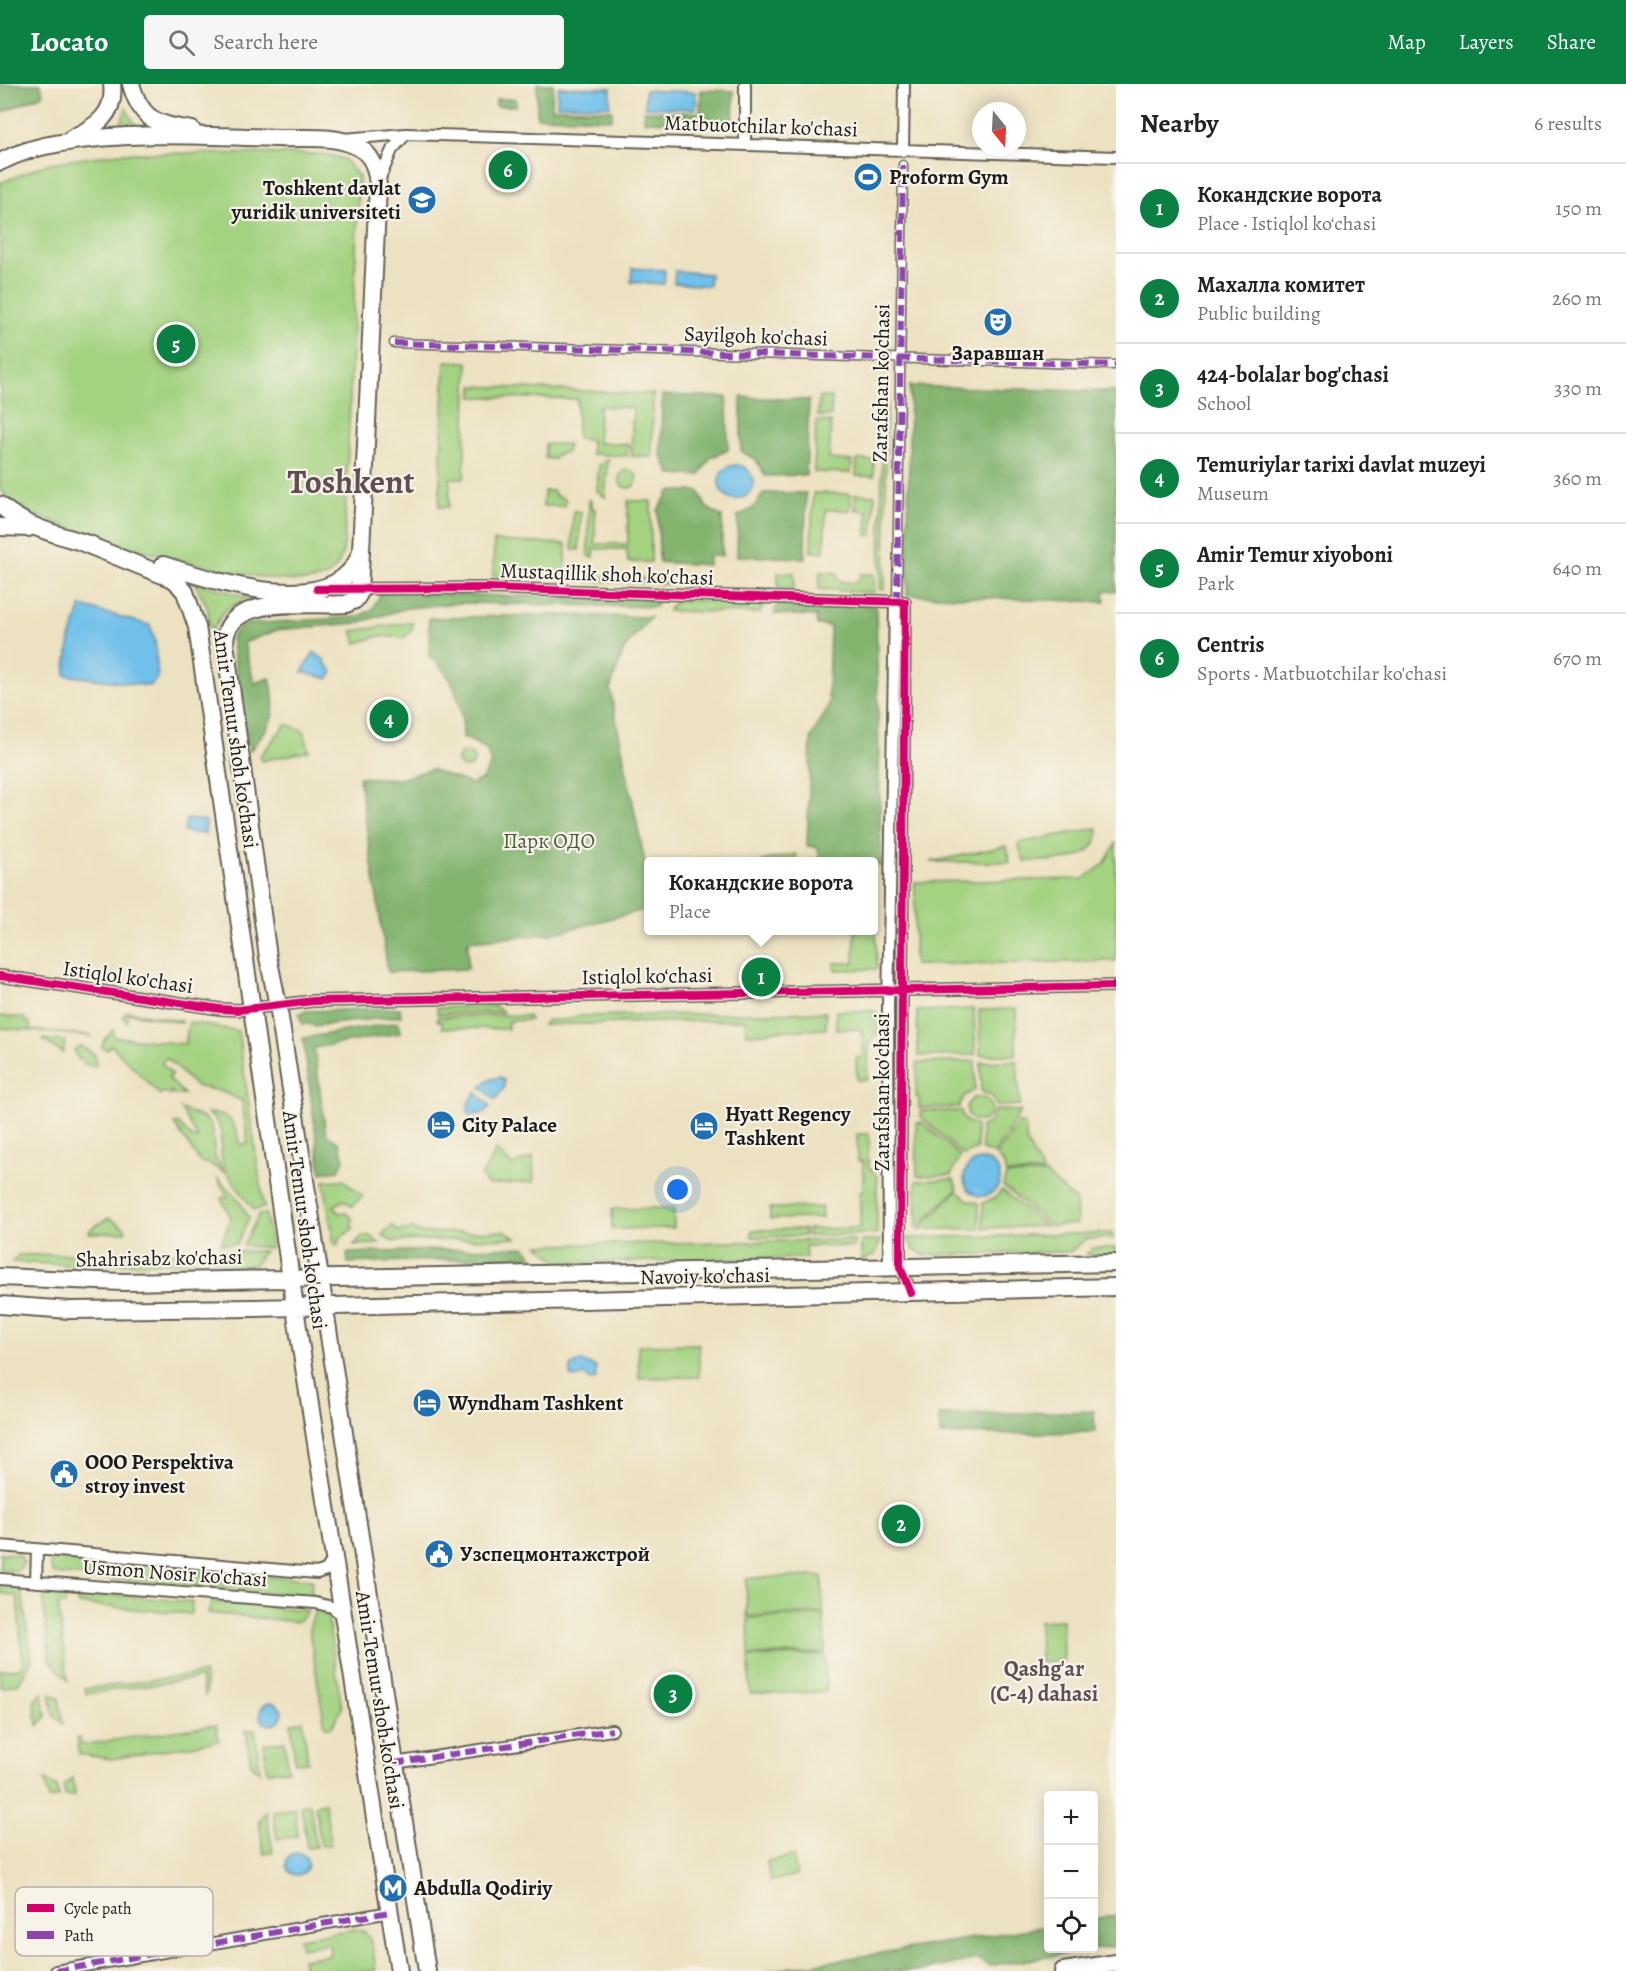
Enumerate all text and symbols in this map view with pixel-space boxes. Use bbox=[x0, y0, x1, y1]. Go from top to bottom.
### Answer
search box bbox=[144, 15, 564, 69]
text: Locato bbox=[30, 23, 108, 61]
icon: search bbox=[165, 26, 198, 59]
text: Search here bbox=[213, 27, 318, 57]
text: Map bbox=[1387, 28, 1426, 56]
text: Layers bbox=[1459, 28, 1514, 56]
text: Share bbox=[1547, 28, 1596, 56]
north arrow bbox=[972, 102, 1026, 156]
text: Nearby bbox=[1140, 106, 1219, 141]
street label: Matbuotchilar ko'chasi bbox=[664, 109, 859, 143]
text: 6 results bbox=[1534, 110, 1602, 137]
pin: 6 bbox=[488, 148, 528, 193]
sports icon: Proform Gym bbox=[852, 161, 884, 193]
place label: Proform Gym bbox=[889, 163, 1009, 191]
place label: Toshkent davlat yuridik universiteti bbox=[230, 174, 401, 226]
text: Кокандские ворота bbox=[1197, 180, 1382, 210]
school or university icon: Toshkent davlat yuridik universiteti bbox=[406, 184, 438, 216]
text: 1 bbox=[1156, 195, 1163, 222]
text: 150 m bbox=[1555, 195, 1602, 222]
text: Place · Istiqlol ko‘chasi bbox=[1197, 210, 1376, 237]
text: Махалла комитет bbox=[1197, 270, 1365, 300]
text: 2 bbox=[1155, 285, 1164, 312]
text: 260 m bbox=[1552, 285, 1602, 312]
text: Public building bbox=[1197, 300, 1321, 327]
street label: Zarafshan ko'chasi bbox=[866, 303, 896, 463]
theatre icon: Заравшан bbox=[982, 306, 1014, 338]
street label: Sayilgoh ko'chasi bbox=[684, 319, 829, 353]
pin: 5 bbox=[156, 322, 195, 366]
place label: Заравшан bbox=[952, 339, 1044, 367]
text: 424-bolalar bog'chasi bbox=[1197, 360, 1389, 390]
text: 3 bbox=[1155, 375, 1164, 402]
text: 330 m bbox=[1554, 375, 1602, 402]
text: School bbox=[1197, 390, 1251, 417]
text: Temuriylar tarixi davlat muzeyi bbox=[1197, 450, 1486, 480]
district label: Toshkent bbox=[288, 459, 414, 504]
text: 4 bbox=[1155, 465, 1164, 492]
text: 360 m bbox=[1553, 465, 1602, 492]
text: Museum bbox=[1197, 480, 1269, 507]
text: Amir Temur xiyoboni bbox=[1197, 540, 1393, 570]
text: 5 bbox=[1155, 555, 1164, 582]
text: 640 m bbox=[1552, 555, 1602, 582]
street label: Mustaqillik shoh ko'chasi bbox=[500, 556, 715, 592]
text: Park bbox=[1197, 570, 1235, 597]
street label: Amir Temur shoh ko'chasi bbox=[207, 627, 265, 850]
text: Centris bbox=[1197, 630, 1265, 660]
text: 6 bbox=[1155, 645, 1164, 672]
text: 670 m bbox=[1553, 645, 1602, 672]
text: Sports · Matbuotchilar ko'chasi bbox=[1197, 660, 1447, 687]
pin: 4 bbox=[370, 696, 408, 742]
park label: Парк ОДО bbox=[503, 827, 595, 855]
popup bbox=[644, 857, 878, 935]
text: Кокандские ворота bbox=[668, 868, 854, 898]
text: Place bbox=[668, 898, 711, 925]
street label: Istiqlol ko'chasi bbox=[61, 954, 195, 1000]
pin: 1 bbox=[742, 954, 780, 1000]
street label: Istiqlol ko‘chasi bbox=[581, 961, 713, 991]
street label: Zarafshan ko'chasi bbox=[868, 1013, 896, 1171]
place label: Hyatt Regency Tashkent bbox=[725, 1100, 852, 1152]
street label: Amir Temur shoh ko'chasi bbox=[276, 1108, 334, 1331]
hotel icon: City Palace bbox=[425, 1109, 457, 1141]
hotel icon: Hyatt Regency Tashkent bbox=[688, 1110, 720, 1142]
place label: City Palace bbox=[462, 1111, 557, 1139]
your location bbox=[663, 1175, 692, 1204]
street label: Shahrisabz ko'chasi bbox=[75, 1243, 243, 1273]
street label: Navoiy ko'chasi bbox=[640, 1261, 770, 1291]
hotel icon: Wyndham Tashkent bbox=[411, 1387, 443, 1419]
place label: Wyndham Tashkent bbox=[447, 1389, 624, 1417]
place label: ООО Perspektiva stroy invest bbox=[85, 1448, 235, 1500]
public building icon: ООО Perspektiva stroy invest bbox=[48, 1458, 80, 1490]
pin: 2 bbox=[882, 1502, 920, 1546]
public building icon: Узспецмонтажстрой bbox=[423, 1538, 455, 1570]
place label: Узспецмонтажстрой bbox=[460, 1540, 650, 1568]
street label: Usmon Nosir ko'chasi bbox=[82, 1553, 268, 1593]
street label: Amir Temur shoh ko'chasi bbox=[349, 1588, 411, 1811]
district label: Qashg'ar (C-4) dahasi bbox=[990, 1654, 1098, 1709]
pin: 3 bbox=[654, 1672, 692, 1716]
map controls bbox=[1044, 1791, 1098, 1953]
button: + bbox=[1044, 1791, 1098, 1845]
button: − bbox=[1044, 1845, 1098, 1899]
metro station icon: Abdulla Qodiriy bbox=[377, 1872, 409, 1904]
place label: Abdulla Qodiriy bbox=[413, 1874, 554, 1902]
legend bbox=[15, 1887, 213, 1956]
text: Cycle path bbox=[64, 1898, 132, 1920]
button: locate bbox=[1044, 1899, 1098, 1953]
text: Path bbox=[64, 1925, 94, 1947]

